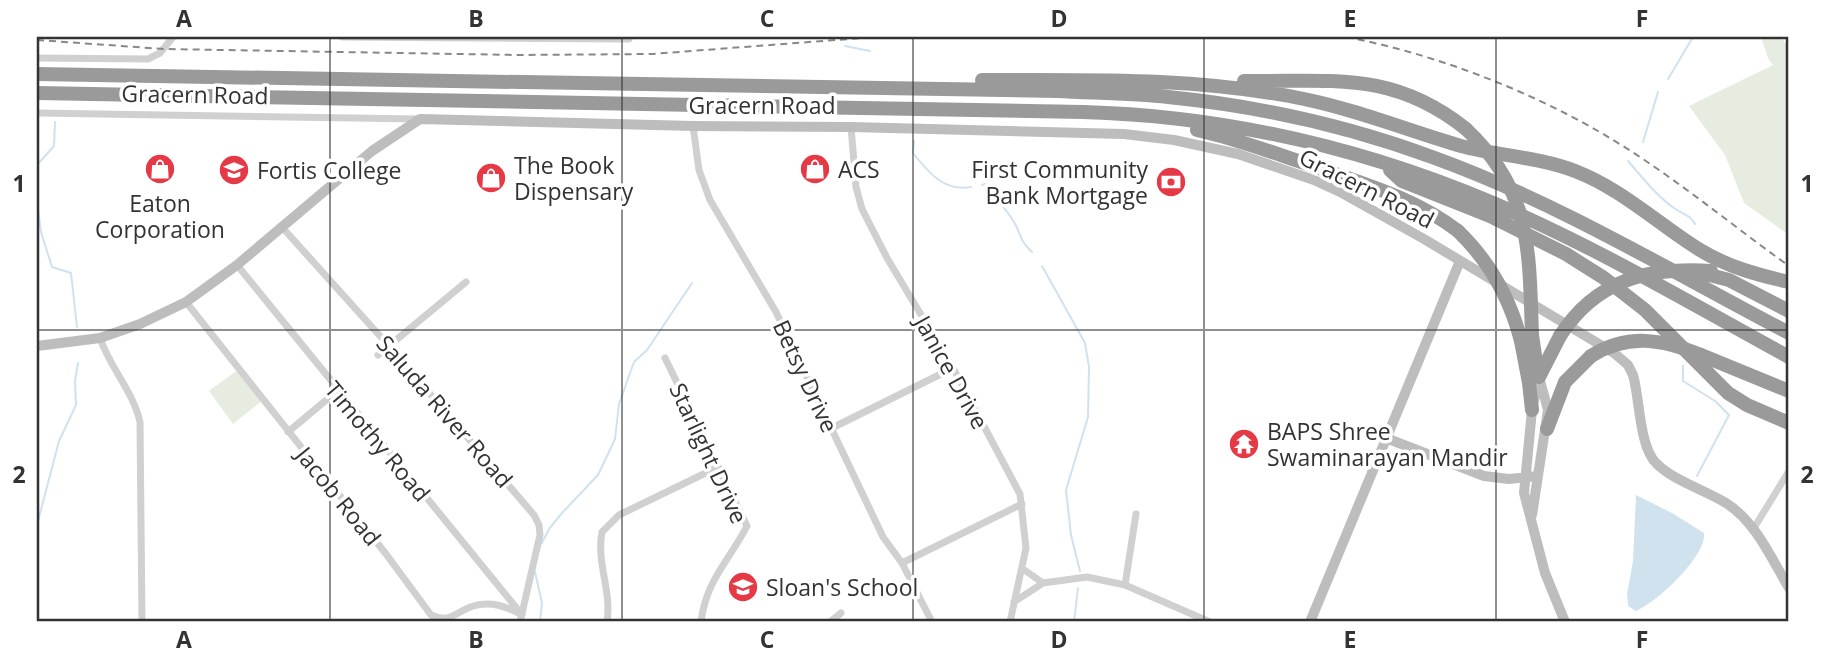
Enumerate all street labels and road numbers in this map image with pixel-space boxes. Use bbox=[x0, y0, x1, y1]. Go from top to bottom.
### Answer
street label: Gracern Road bbox=[121, 77, 269, 111]
street label: Gracern Road bbox=[688, 89, 836, 121]
street label: Gracern Road bbox=[1294, 140, 1440, 236]
street label: Janice Drive bbox=[907, 308, 996, 434]
street label: Betsy Drive bbox=[766, 315, 846, 437]
street label: Saluda River Road bbox=[370, 328, 520, 494]
street label: Timothy Road bbox=[318, 374, 438, 508]
street label: Starlight Drive bbox=[662, 378, 756, 528]
street label: Jacob Road bbox=[288, 438, 389, 552]

